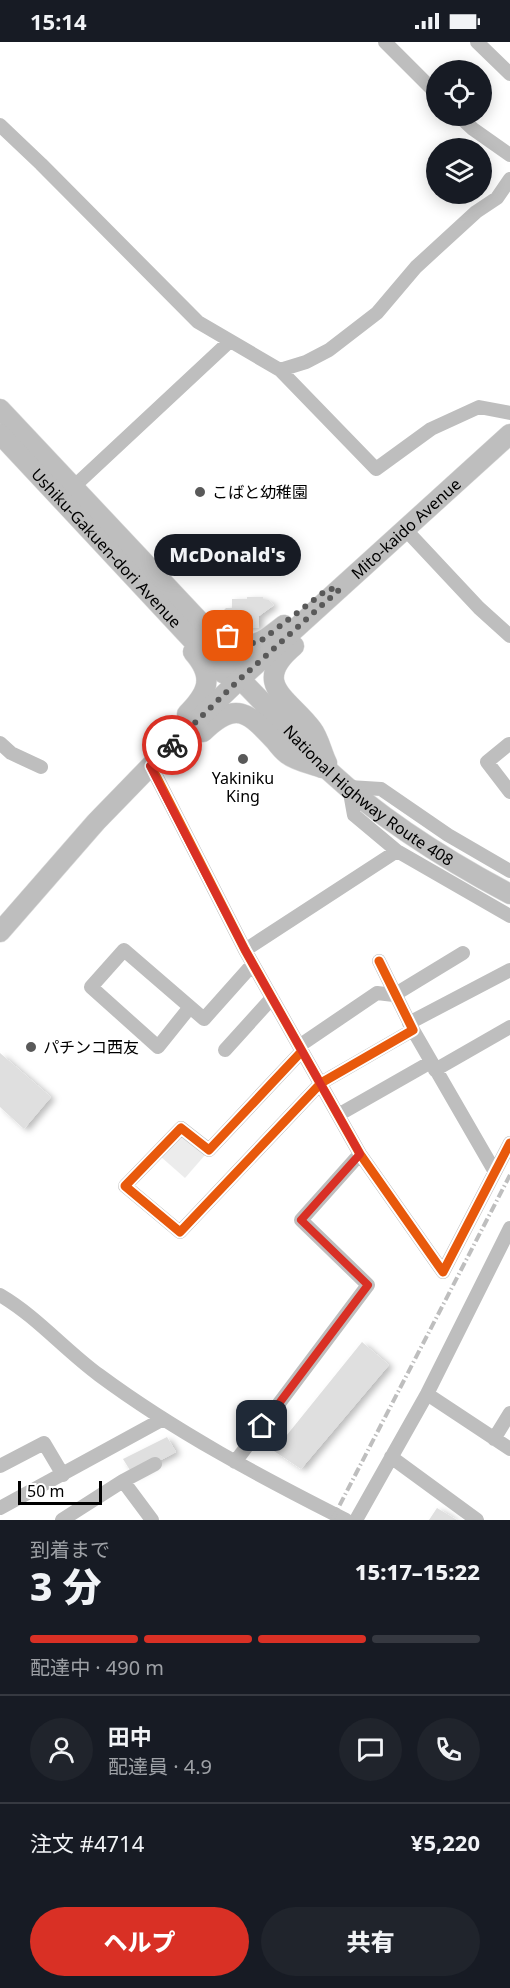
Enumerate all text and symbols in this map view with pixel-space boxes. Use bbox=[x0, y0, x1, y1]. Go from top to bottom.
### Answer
text: 15:14 bbox=[30, 6, 87, 36]
map controls bbox=[426, 60, 492, 204]
button: locate bbox=[426, 60, 492, 126]
button: layers bbox=[426, 138, 492, 204]
street label: Ushiku-Gakuen-dori Avenue bbox=[26, 463, 186, 633]
street label: Mito-kaido Avenue bbox=[346, 473, 465, 584]
place label: こばと幼稚園 bbox=[212, 481, 308, 503]
marker: こばと幼稚園 bbox=[193, 485, 207, 499]
callout: McDonald's bbox=[154, 534, 302, 576]
text: McDonald's bbox=[169, 541, 286, 568]
pin bbox=[202, 610, 253, 661]
icon: bag bbox=[211, 619, 244, 652]
courier bbox=[142, 715, 202, 775]
street label: National Highway Route 408 bbox=[279, 720, 458, 871]
icon: bike bbox=[156, 729, 189, 762]
marker: Yakiniku King bbox=[236, 752, 250, 766]
place label: Yakiniku King bbox=[212, 767, 274, 807]
place label: パチンコ西友 bbox=[43, 1036, 139, 1058]
marker: パチンコ西友 bbox=[24, 1040, 38, 1054]
pin bbox=[236, 1400, 287, 1451]
icon: home bbox=[245, 1409, 278, 1442]
scale bar bbox=[18, 1478, 102, 1506]
text: 50 m bbox=[27, 1480, 64, 1502]
text: 到着まで bbox=[30, 1536, 110, 1563]
text: 15:17–15:22 bbox=[355, 1556, 480, 1586]
text: 3 分 bbox=[30, 1559, 102, 1612]
text: 配達中 · 490 m bbox=[30, 1654, 164, 1681]
button: person bbox=[30, 1718, 93, 1781]
button: chat bbox=[339, 1718, 402, 1781]
button: phone bbox=[417, 1718, 480, 1781]
text: 田中 bbox=[108, 1721, 152, 1751]
text: 配達員 · 4.9 bbox=[108, 1753, 212, 1780]
text: ¥5,220 bbox=[411, 1827, 480, 1857]
text: 注文 #4714 bbox=[30, 1828, 144, 1858]
button: ヘルプ bbox=[30, 1907, 249, 1976]
button: 共有 bbox=[261, 1907, 480, 1976]

